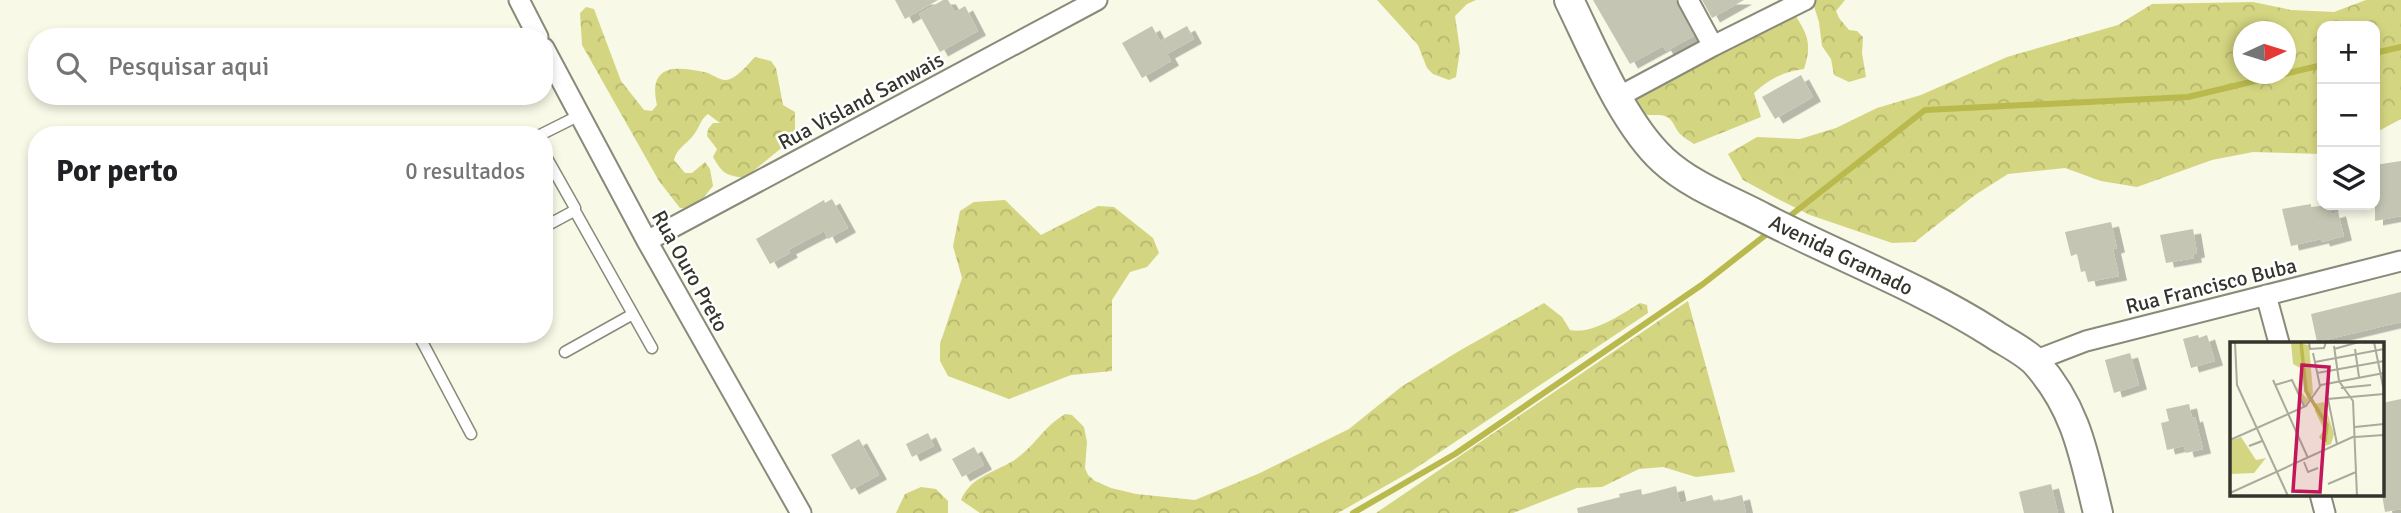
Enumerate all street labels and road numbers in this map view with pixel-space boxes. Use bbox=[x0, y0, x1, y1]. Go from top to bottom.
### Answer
street label: Rua Visland Sanwais bbox=[774, 46, 948, 156]
street label: Rua Ouro Preto bbox=[646, 206, 734, 336]
street label: Avenida Gramado bbox=[1765, 209, 1917, 301]
street label: Rua Francisco Buba bbox=[2123, 252, 2299, 320]

